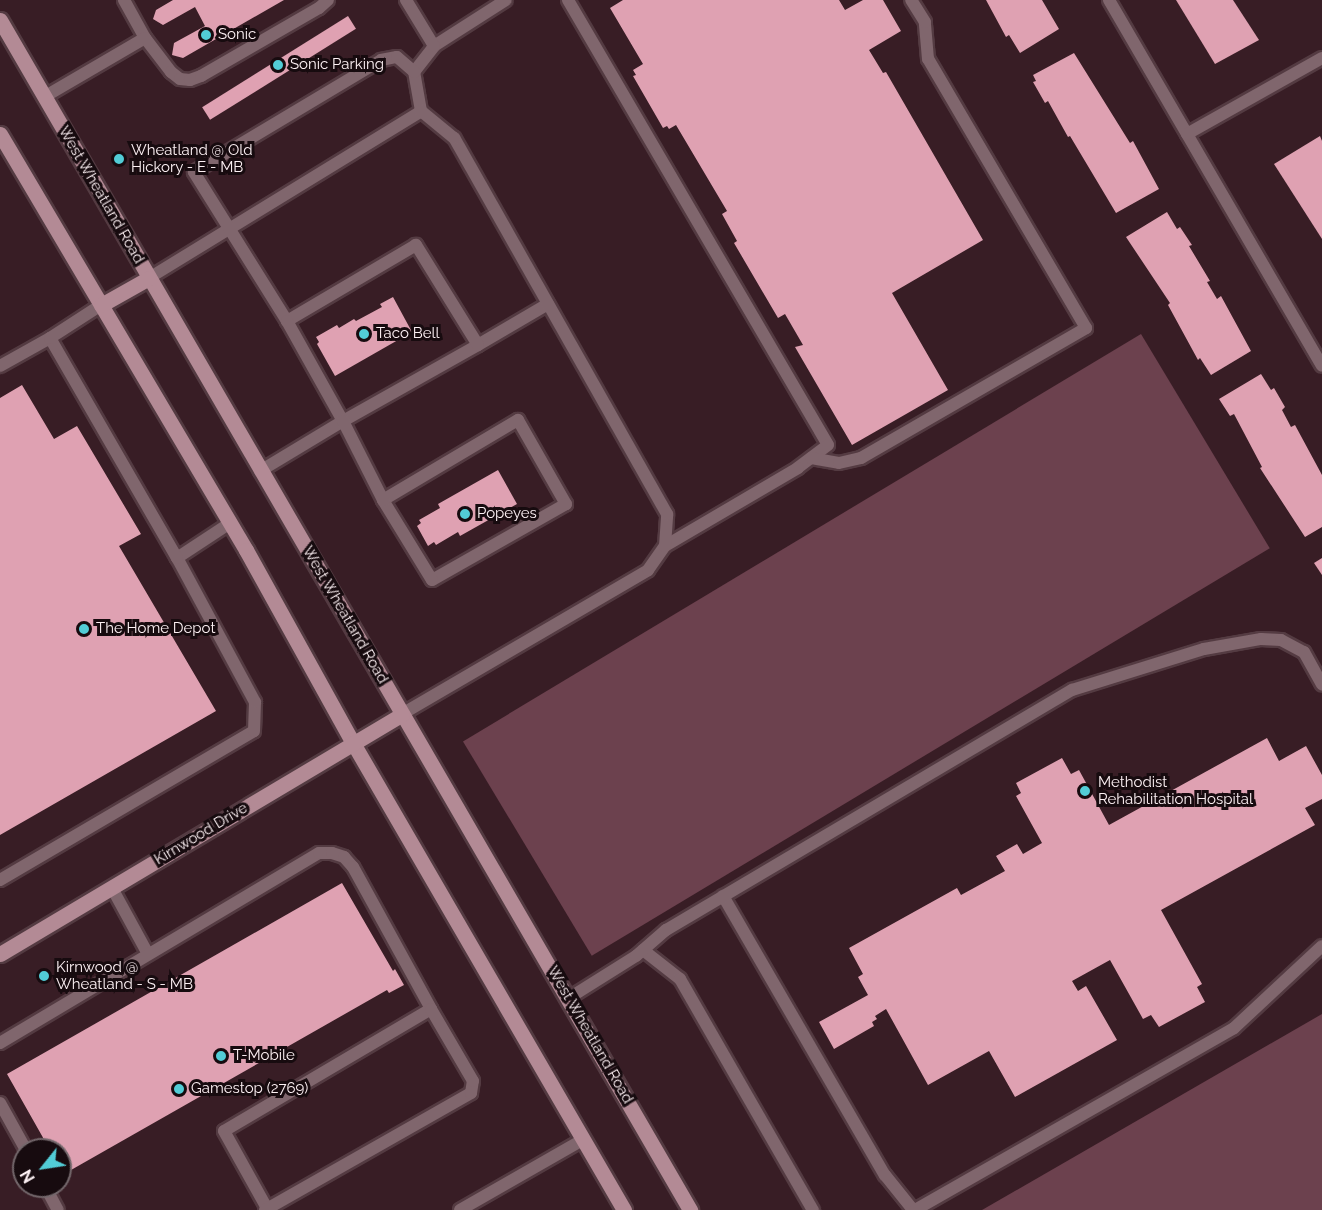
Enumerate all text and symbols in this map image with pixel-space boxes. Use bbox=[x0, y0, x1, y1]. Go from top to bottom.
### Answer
place label: Sonic bbox=[218, 26, 256, 44]
marker: Sonic bbox=[199, 28, 213, 42]
place label: Sonic Parking bbox=[290, 56, 384, 74]
marker: Sonic Parking bbox=[271, 58, 285, 72]
street label: West Wheatland Road bbox=[54, 123, 148, 267]
place label: Wheatland @ Old Hickory - E - MB bbox=[131, 141, 253, 176]
marker: Wheatland @ Old Hickory - E - MB bbox=[112, 152, 126, 166]
place label: Taco Bell bbox=[376, 325, 440, 343]
marker: Taco Bell bbox=[357, 327, 371, 341]
place label: Popeyes bbox=[477, 505, 537, 523]
marker: Popeyes bbox=[458, 507, 472, 521]
street label: West Wheatland Road bbox=[298, 543, 392, 687]
place label: The Home Depot bbox=[96, 620, 215, 638]
marker: The Home Depot bbox=[77, 622, 91, 636]
place label: Methodist Rehabilitation Hospital bbox=[1098, 773, 1253, 808]
marker: Methodist Rehabilitation Hospital bbox=[1076, 782, 1094, 800]
street label: Kirnwood Drive bbox=[151, 799, 251, 869]
place label: Kirnwood @ Wheatland - S - MB bbox=[56, 958, 193, 993]
street label: West Wheatland Road bbox=[543, 963, 637, 1107]
marker: Kirnwood @ Wheatland - S - MB bbox=[37, 969, 51, 983]
place label: T-Mobile bbox=[233, 1047, 295, 1065]
marker: T-Mobile bbox=[214, 1049, 228, 1063]
place label: Gamestop (2769) bbox=[191, 1080, 308, 1098]
marker: Gamestop (2769) bbox=[172, 1082, 186, 1096]
north arrow bbox=[12, 1138, 72, 1198]
text: N bbox=[16, 1166, 39, 1186]

